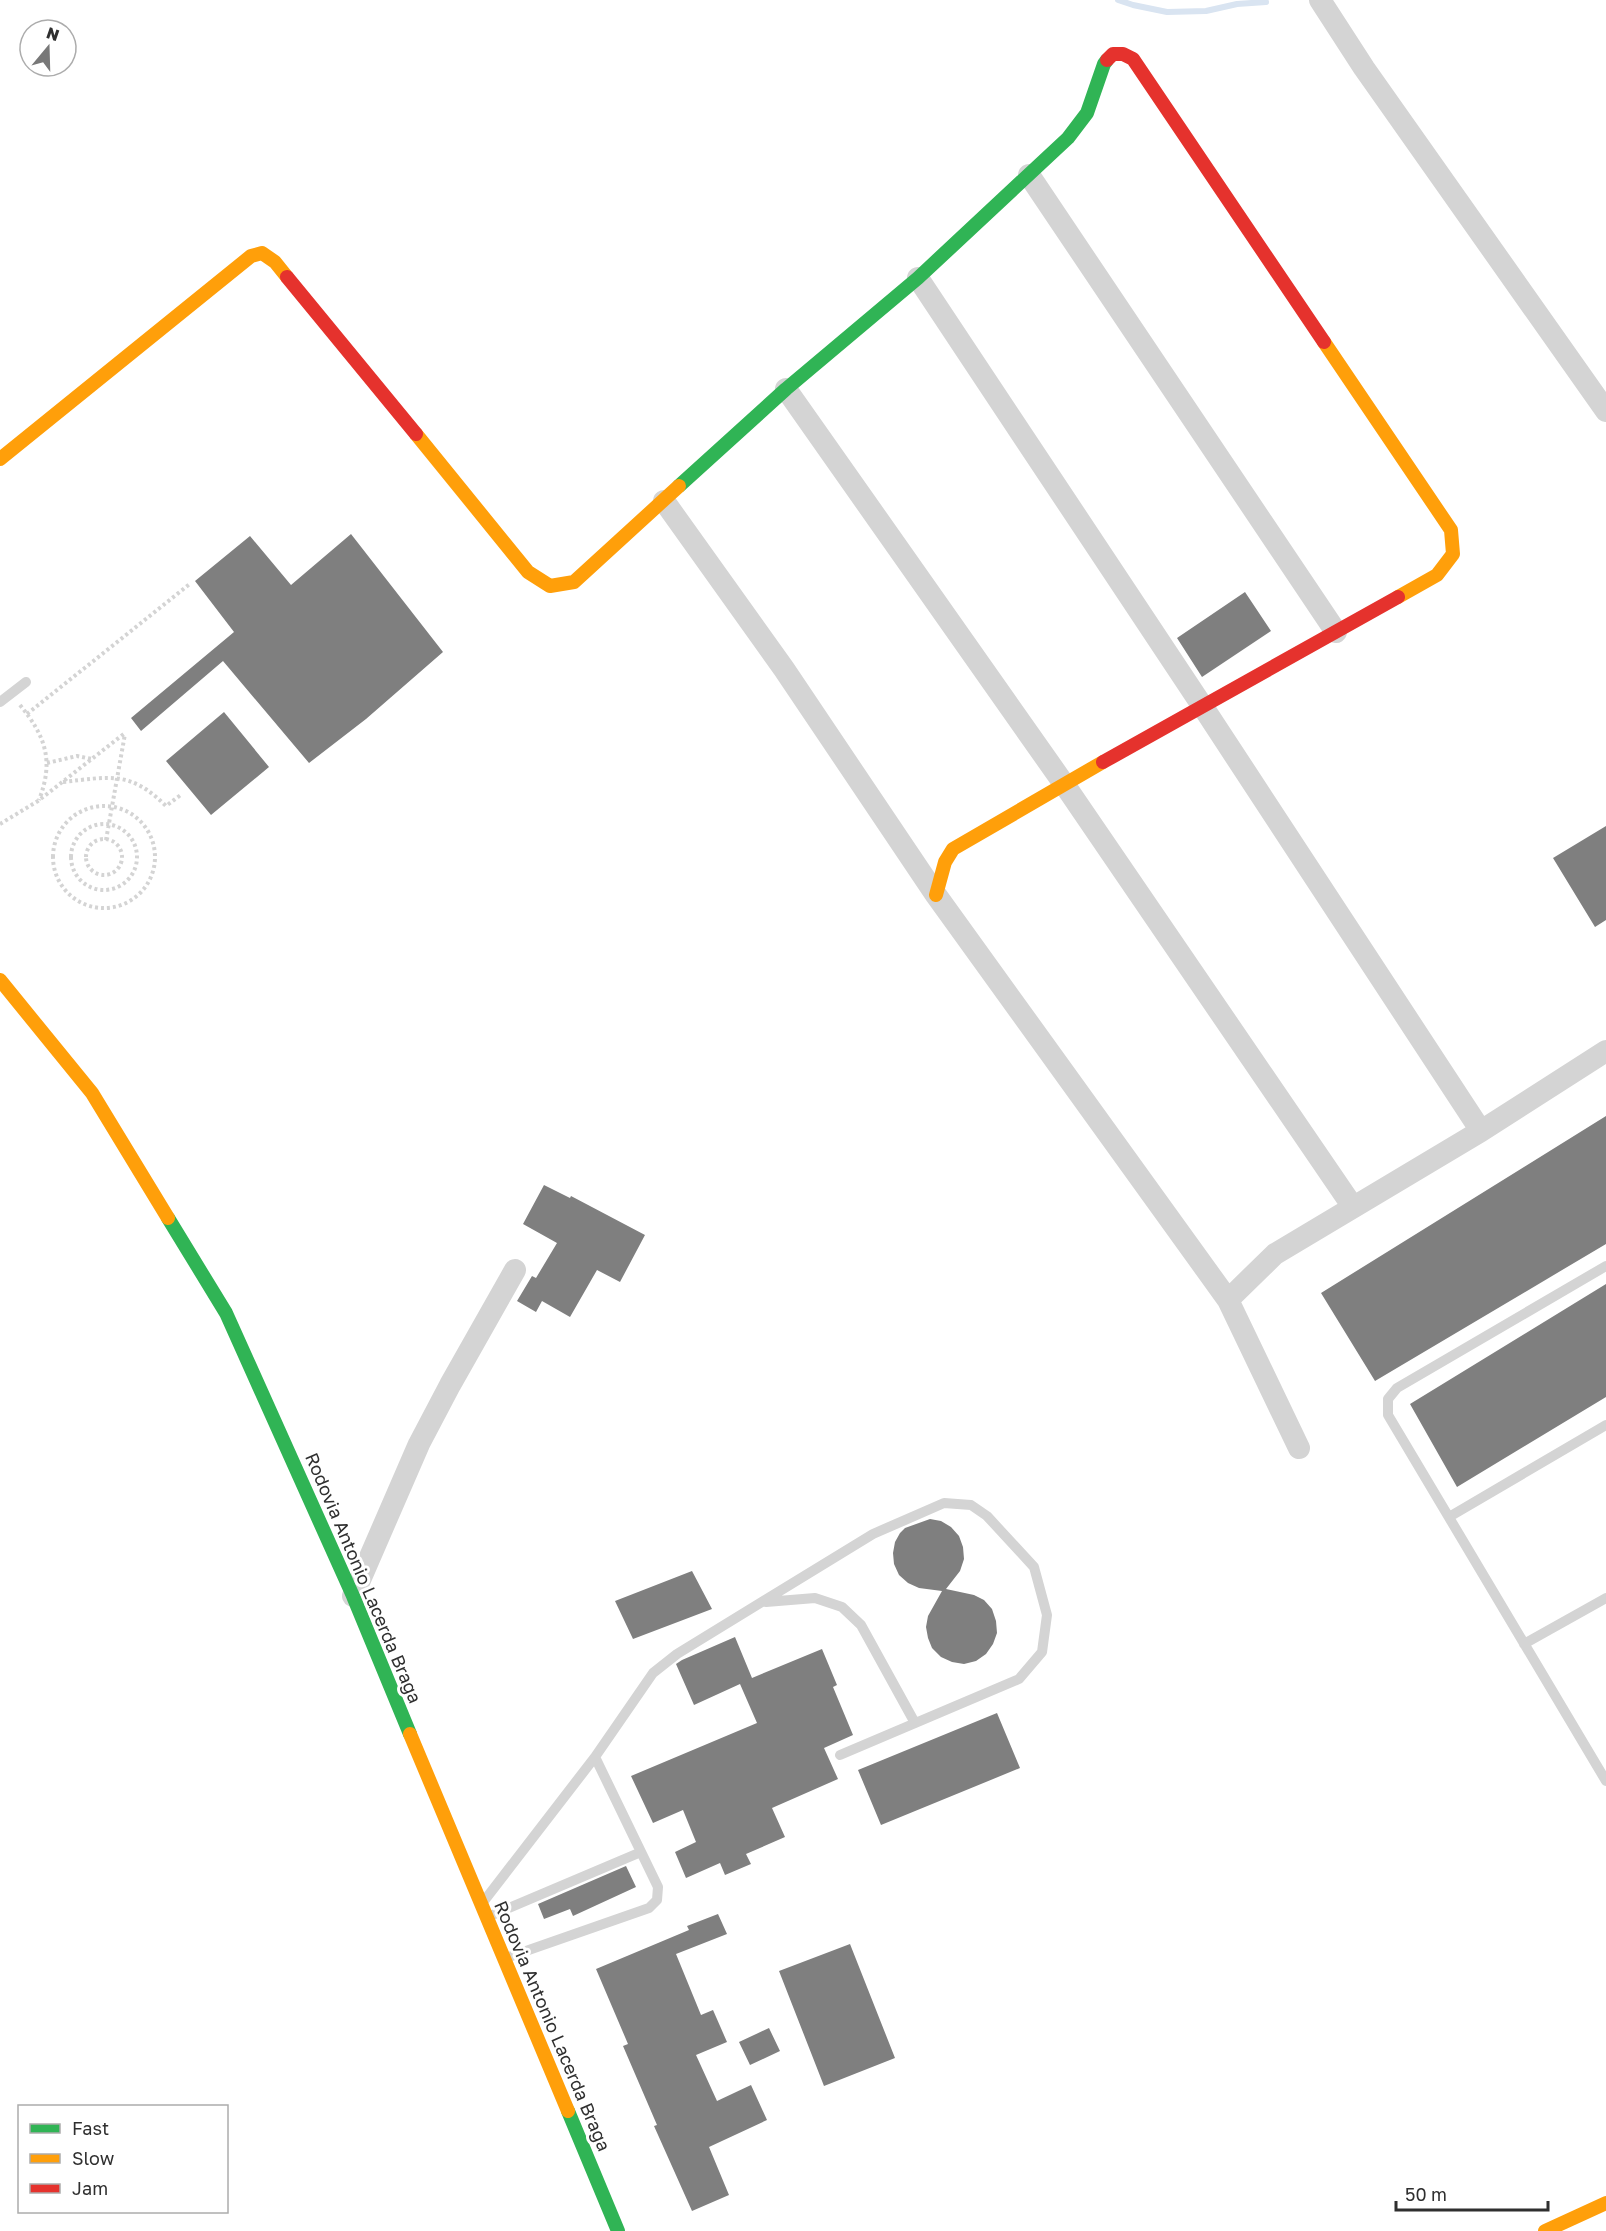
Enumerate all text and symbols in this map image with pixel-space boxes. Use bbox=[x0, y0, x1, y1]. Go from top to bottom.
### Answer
north arrow bbox=[18, 18, 78, 78]
text: N bbox=[44, 22, 62, 45]
street label: Rodovia Antonio Lacerda Braga bbox=[301, 1449, 427, 1706]
street label: Rodovia Antonio Lacerda Braga bbox=[490, 1897, 616, 2154]
legend bbox=[18, 2105, 228, 2213]
text: Fast bbox=[72, 2117, 109, 2139]
text: Slow bbox=[72, 2147, 115, 2169]
scale bar bbox=[1396, 2174, 1548, 2212]
text: Jam bbox=[72, 2177, 108, 2199]
text: 50 m bbox=[1405, 2183, 1447, 2205]

